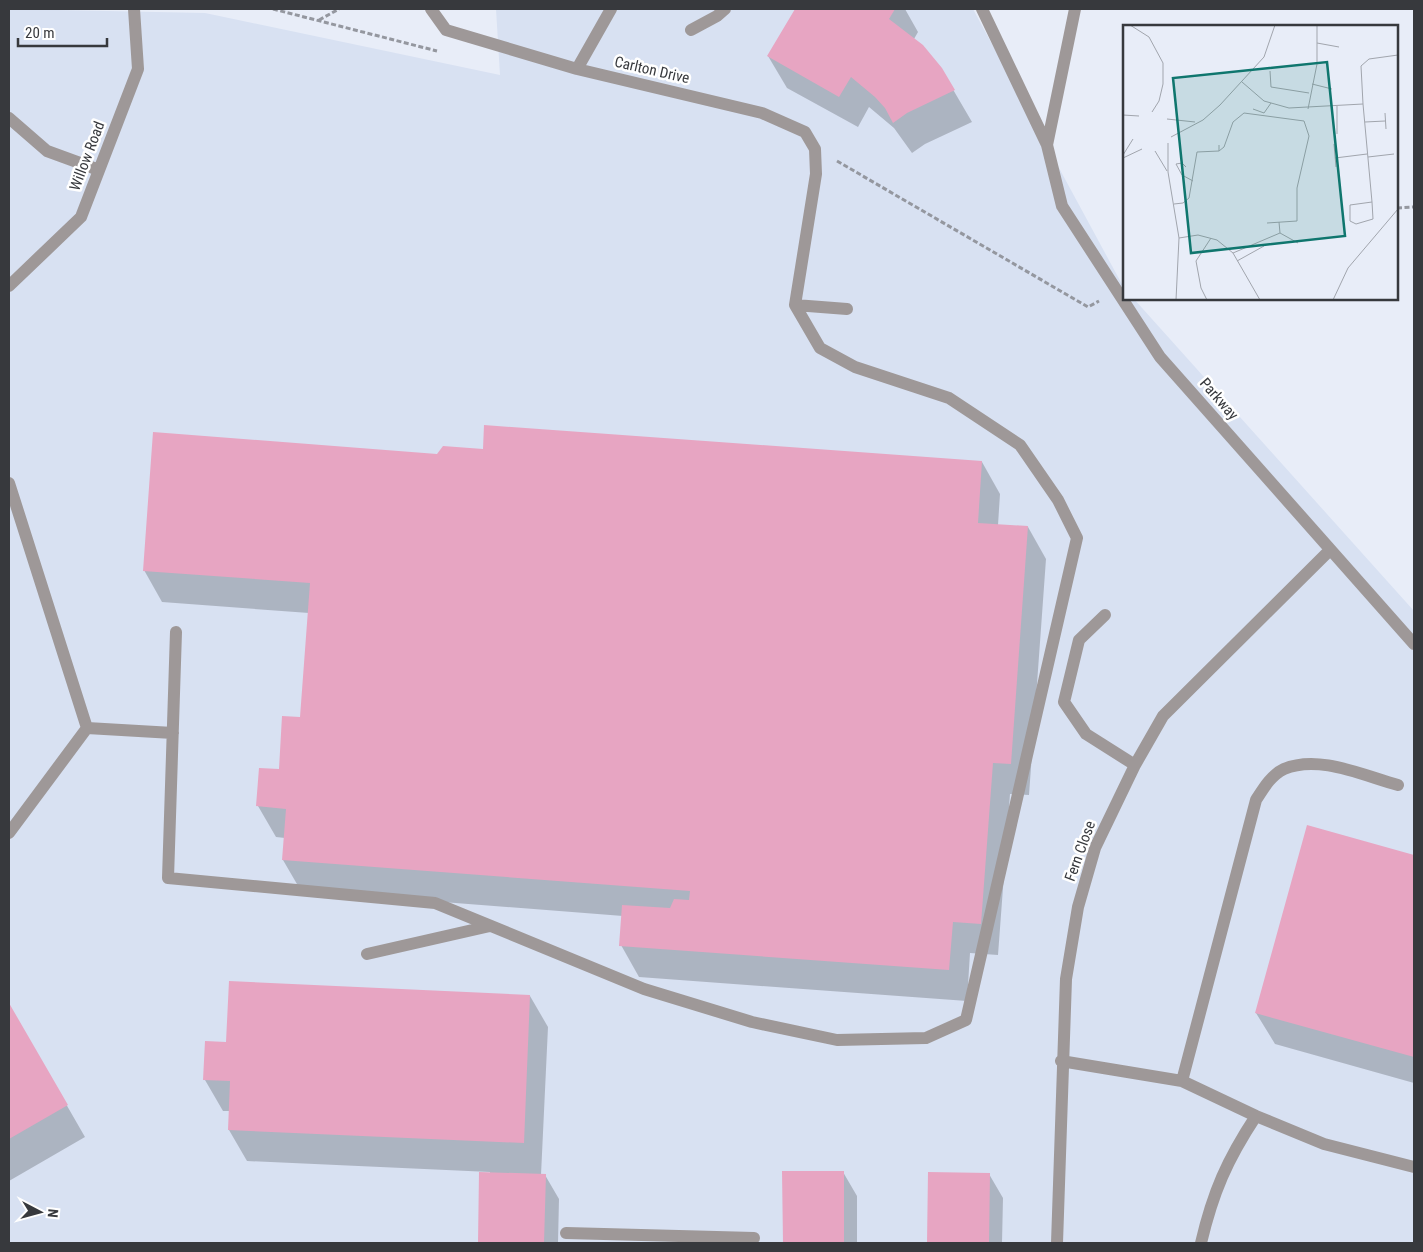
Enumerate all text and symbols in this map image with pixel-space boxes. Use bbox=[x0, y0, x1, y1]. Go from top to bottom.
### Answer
scale bar bbox=[18, 15, 106, 47]
text: 20 m bbox=[25, 24, 55, 42]
inset map bbox=[1123, 25, 1398, 300]
street label: Carlton Drive bbox=[613, 53, 691, 87]
street label: Willow Road bbox=[66, 119, 108, 193]
street label: Parkway bbox=[1196, 374, 1242, 424]
street label: Fern Close bbox=[1061, 818, 1099, 884]
north arrow bbox=[15, 1187, 65, 1237]
text: N bbox=[45, 1208, 61, 1218]

